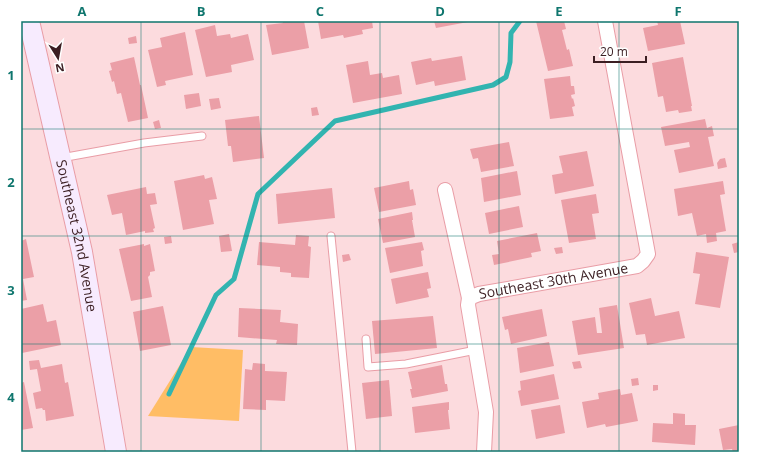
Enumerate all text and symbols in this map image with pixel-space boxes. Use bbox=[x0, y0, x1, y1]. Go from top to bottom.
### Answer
text: A bbox=[78, 2, 87, 20]
text: B bbox=[197, 2, 206, 20]
text: C bbox=[316, 2, 324, 20]
text: D bbox=[435, 2, 445, 20]
text: E bbox=[555, 2, 563, 20]
text: F bbox=[674, 2, 682, 20]
north arrow bbox=[38, 38, 78, 78]
scale bar bbox=[594, 38, 646, 64]
text: 20 m bbox=[600, 43, 628, 60]
text: N bbox=[54, 60, 66, 77]
text: 1 bbox=[7, 66, 15, 84]
street label: Southeast 32nd Avenue bbox=[52, 158, 102, 313]
text: 2 bbox=[7, 173, 15, 191]
street label: Southeast 30th Avenue bbox=[477, 258, 630, 303]
text: 3 bbox=[7, 281, 15, 299]
text: 4 bbox=[7, 388, 15, 406]

